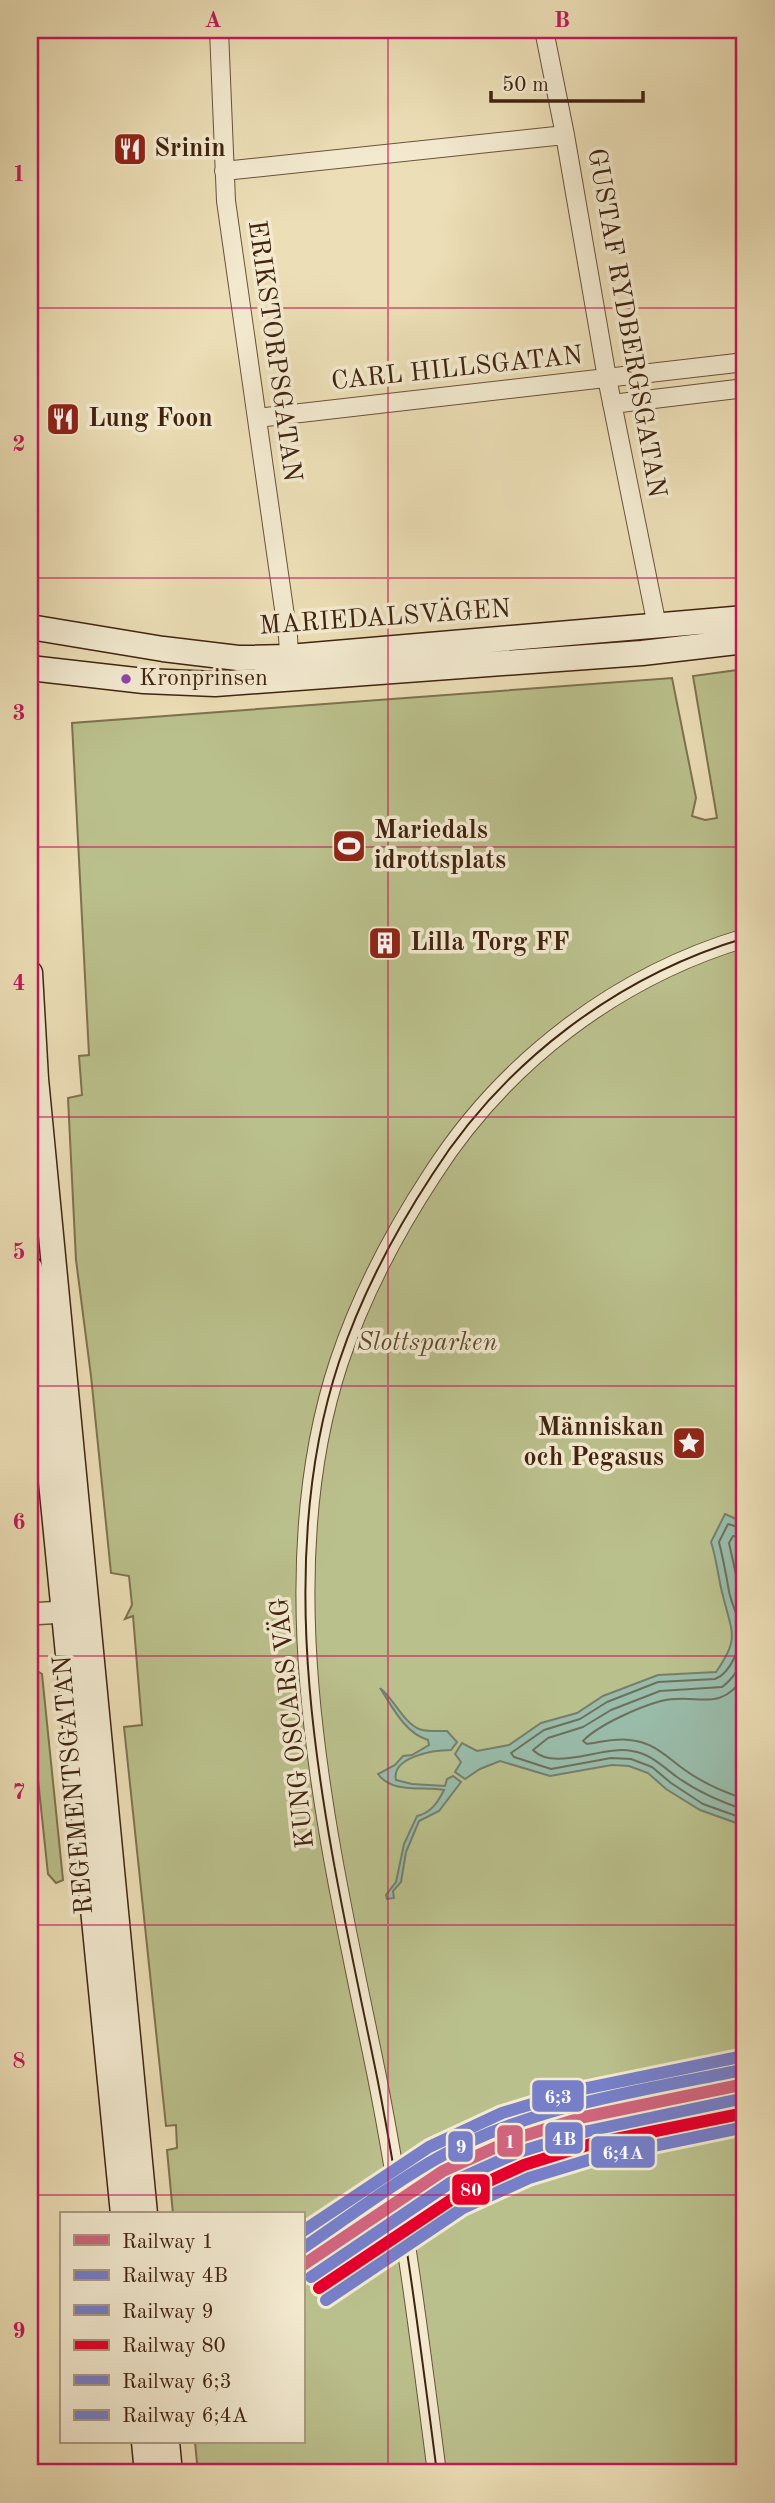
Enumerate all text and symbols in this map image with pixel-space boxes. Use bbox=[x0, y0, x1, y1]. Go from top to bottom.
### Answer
text: A bbox=[204, 9, 222, 32]
text: B bbox=[554, 9, 570, 32]
scale bar bbox=[491, 60, 644, 104]
text: 50 m bbox=[502, 75, 549, 96]
restaurant icon: Srinin bbox=[111, 130, 149, 168]
place label: Srinin bbox=[154, 136, 226, 162]
street label: GUSTAF RYDBERGSGATAN bbox=[582, 146, 670, 500]
text: 1 bbox=[12, 163, 26, 186]
street label: ERIKSTORPSGATAN bbox=[243, 219, 305, 483]
street label: CARL HILLSGATAN bbox=[330, 343, 584, 395]
restaurant icon: Lung Foon bbox=[44, 400, 82, 438]
place label: Lung Foon bbox=[88, 406, 213, 432]
text: 2 bbox=[12, 433, 26, 456]
street label: MARIEDALSVÄGEN bbox=[258, 593, 512, 640]
place label: Kronprinsen bbox=[139, 667, 268, 691]
marker: Kronprinsen bbox=[119, 672, 133, 686]
text: 3 bbox=[12, 702, 26, 725]
place label: Mariedals idrottsplats bbox=[374, 818, 506, 874]
sports icon: Mariedals idrottsplats bbox=[330, 827, 368, 865]
building icon: Lilla Torg FF bbox=[366, 924, 404, 962]
place label: Lilla Torg FF bbox=[410, 930, 569, 956]
text: 4 bbox=[12, 972, 26, 995]
text: 5 bbox=[12, 1241, 26, 1264]
park label: Slottsparken bbox=[357, 1330, 497, 1356]
place label: Människan och Pegasus bbox=[523, 1415, 664, 1471]
place icon: Människan och Pegasus bbox=[670, 1424, 708, 1462]
text: 6 bbox=[12, 1511, 26, 1534]
street label: KUNG OSCARS VÄG bbox=[264, 1596, 319, 1850]
street label: REGEMENTSGATAN bbox=[50, 1655, 98, 1915]
text: 7 bbox=[12, 1781, 26, 1804]
text: 8 bbox=[12, 2050, 26, 2073]
line badge: 6;3 bbox=[531, 2079, 585, 2113]
text: 6;3 bbox=[544, 2089, 572, 2108]
line badge: 4B bbox=[544, 2121, 584, 2155]
line badge: 1 bbox=[496, 2124, 524, 2158]
line badge: 9 bbox=[447, 2130, 474, 2163]
text: 4B bbox=[552, 2131, 576, 2150]
text: 1 bbox=[504, 2134, 516, 2153]
line badge: 6;4A bbox=[590, 2135, 656, 2169]
text: 9 bbox=[455, 2139, 467, 2158]
text: 6;4A bbox=[602, 2145, 644, 2164]
line badge: 80 bbox=[451, 2173, 491, 2206]
text: 80 bbox=[460, 2182, 482, 2201]
legend bbox=[60, 2212, 304, 2444]
text: Railway 1 bbox=[122, 2232, 214, 2253]
text: Railway 4B bbox=[122, 2266, 228, 2287]
text: Railway 9 bbox=[122, 2302, 214, 2323]
text: 9 bbox=[12, 2320, 26, 2343]
text: Railway 80 bbox=[122, 2336, 226, 2357]
text: Railway 6;3 bbox=[122, 2372, 232, 2393]
text: Railway 6;4A bbox=[122, 2406, 248, 2427]

